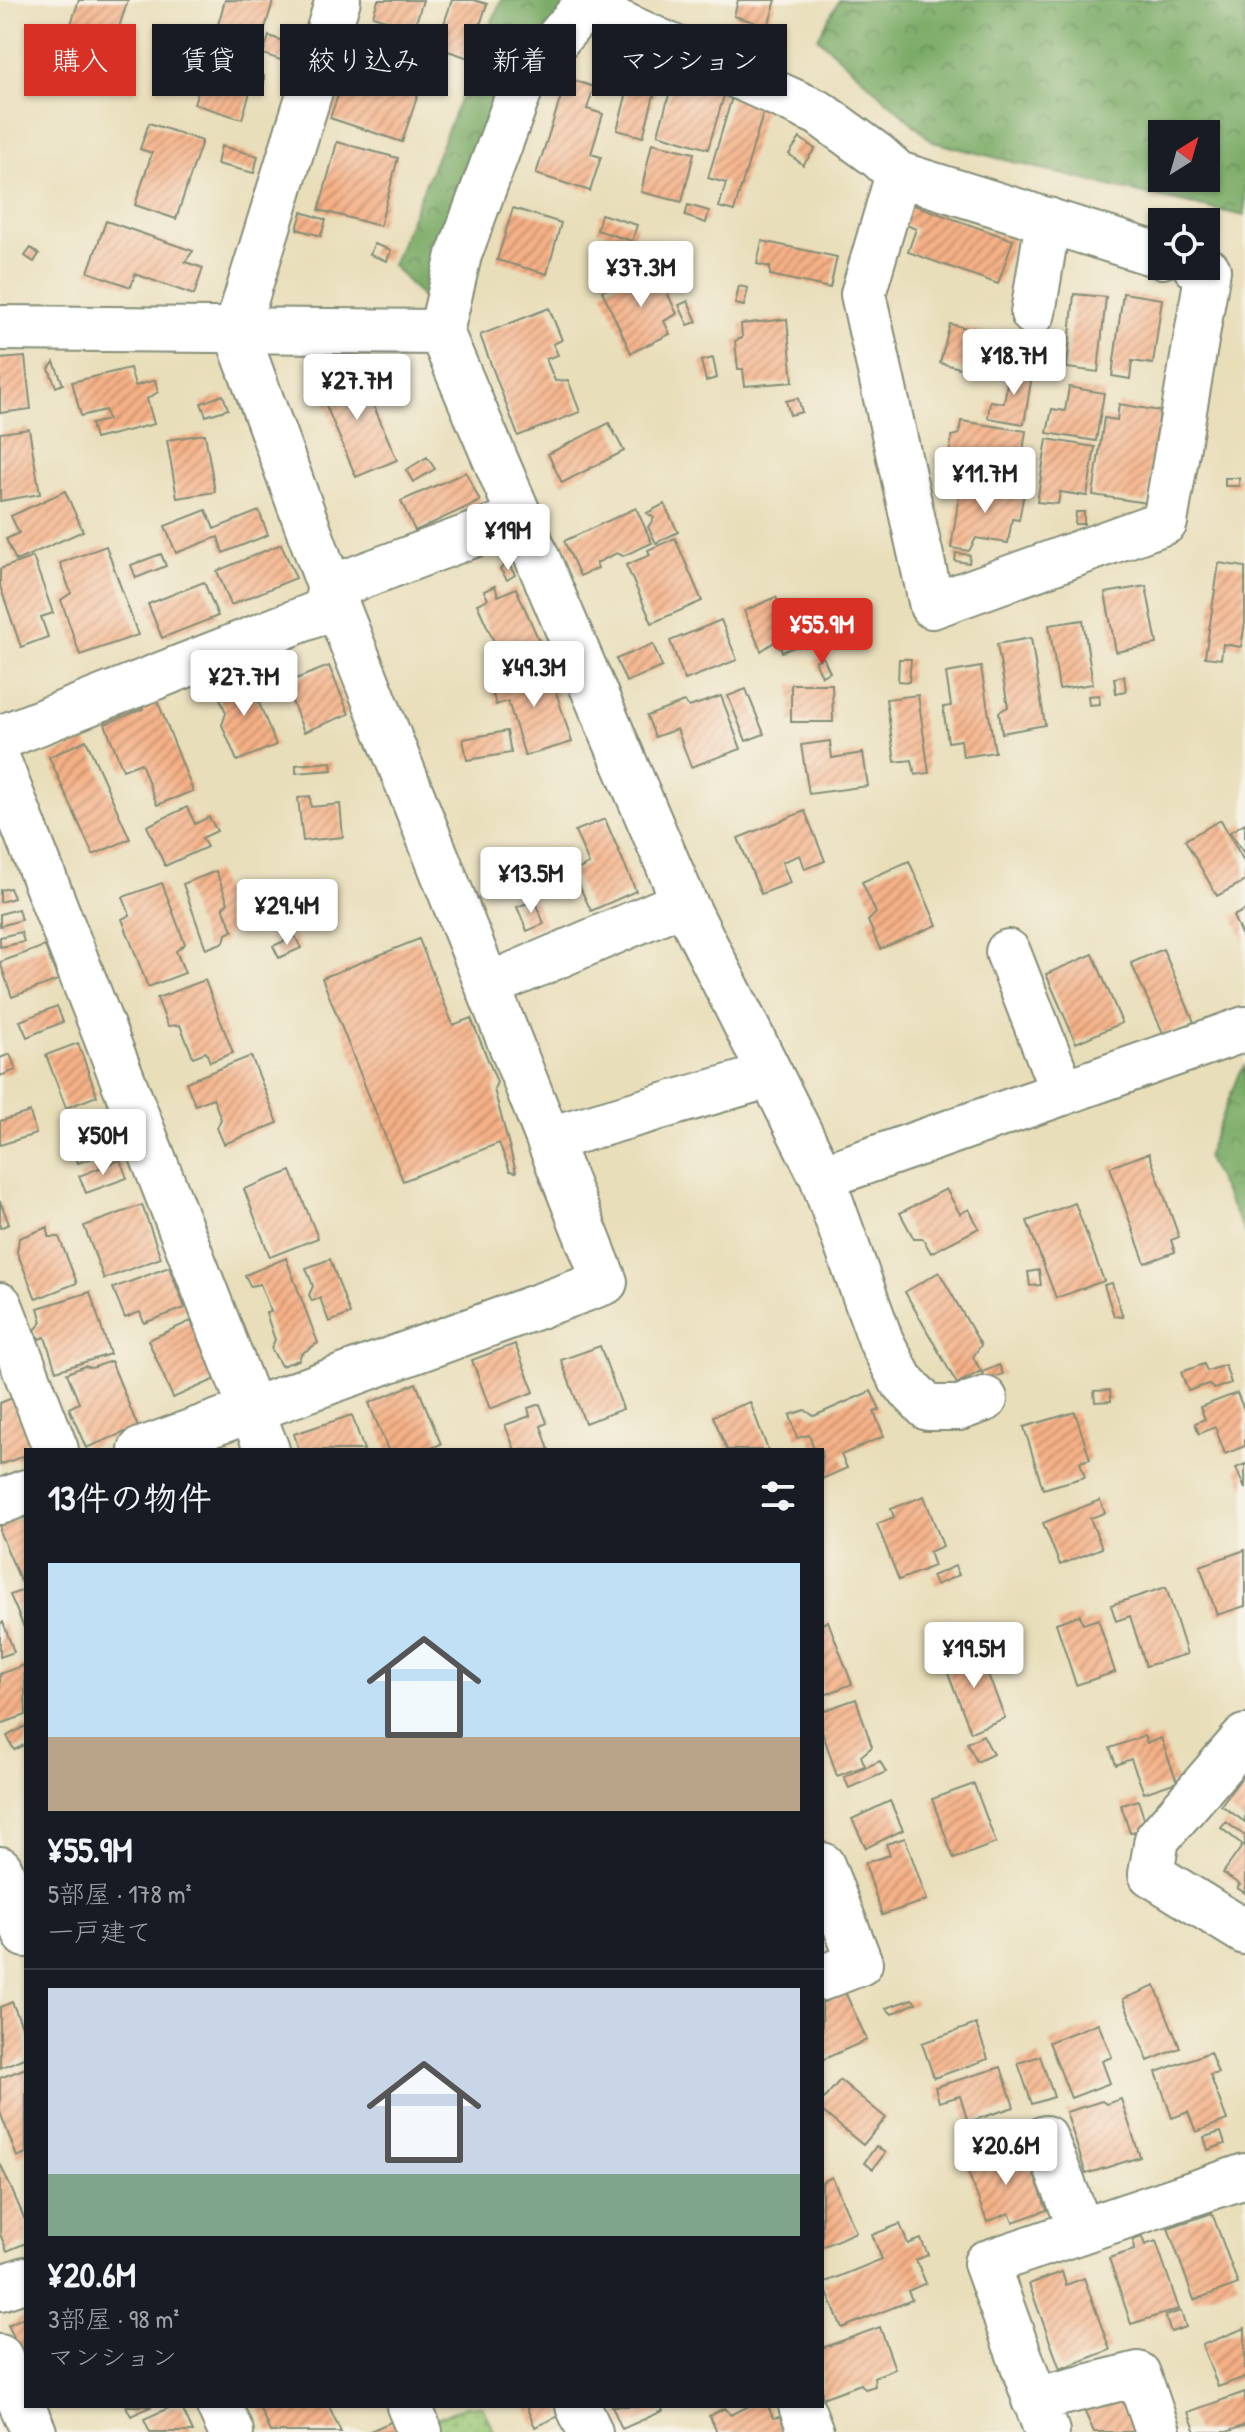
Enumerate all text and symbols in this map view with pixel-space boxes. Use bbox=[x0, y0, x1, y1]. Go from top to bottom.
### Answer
chip: 購入 bbox=[24, 24, 136, 96]
chip: 賃貸 bbox=[152, 24, 264, 96]
chip: 絞り込み bbox=[280, 24, 448, 96]
chip: 新着 bbox=[464, 24, 576, 96]
chip: マンション bbox=[592, 24, 787, 96]
north arrow bbox=[1148, 120, 1220, 192]
map controls bbox=[1148, 120, 1220, 280]
button: locate bbox=[1148, 208, 1220, 280]
pin: ¥37.3M bbox=[576, 241, 706, 309]
text: ¥37.3M bbox=[606, 249, 676, 284]
pin: ¥18.7M bbox=[949, 329, 1079, 397]
text: ¥18.7M bbox=[981, 337, 1047, 372]
pin: ¥27.7M bbox=[292, 354, 422, 422]
text: ¥27.7M bbox=[321, 362, 393, 397]
pin: ¥11.7M bbox=[920, 447, 1050, 515]
text: ¥11.7M bbox=[953, 455, 1017, 490]
pin: ¥19M bbox=[461, 504, 555, 572]
text: ¥19M bbox=[485, 512, 531, 547]
pin: ¥55.9M bbox=[757, 598, 887, 666]
text: ¥55.9M bbox=[790, 606, 854, 641]
pin: ¥49.3M bbox=[469, 641, 599, 709]
text: ¥49.3M bbox=[502, 649, 566, 684]
pin: ¥27.7M bbox=[179, 650, 309, 718]
text: ¥27.7M bbox=[208, 658, 280, 693]
pin: ¥13.5M bbox=[466, 847, 596, 915]
text: ¥13.5M bbox=[498, 855, 564, 890]
pin: ¥29.4M bbox=[222, 879, 352, 947]
text: ¥29.4M bbox=[255, 887, 319, 922]
pin: ¥50M bbox=[56, 1109, 150, 1177]
text: ¥50M bbox=[78, 1117, 128, 1152]
icon: filters bbox=[756, 1474, 800, 1518]
text: 13件の物件 bbox=[48, 1475, 212, 1521]
icon: home bbox=[352, 1615, 496, 1759]
pin: ¥19.5M bbox=[909, 1622, 1039, 1690]
text: ¥19.5M bbox=[942, 1630, 1006, 1665]
text: ¥55.9M bbox=[48, 1827, 133, 1873]
text: 5部屋 · 178 m² bbox=[48, 1876, 191, 1911]
text: 一戸建て bbox=[48, 1914, 152, 1949]
icon: home bbox=[352, 2040, 496, 2184]
pin: ¥20.6M bbox=[941, 2119, 1071, 2187]
text: ¥20.6M bbox=[972, 2127, 1040, 2162]
text: ¥20.6M bbox=[48, 2252, 136, 2298]
text: 3部屋 · 98 m² bbox=[48, 2301, 179, 2336]
text: マンション bbox=[48, 2339, 177, 2374]

